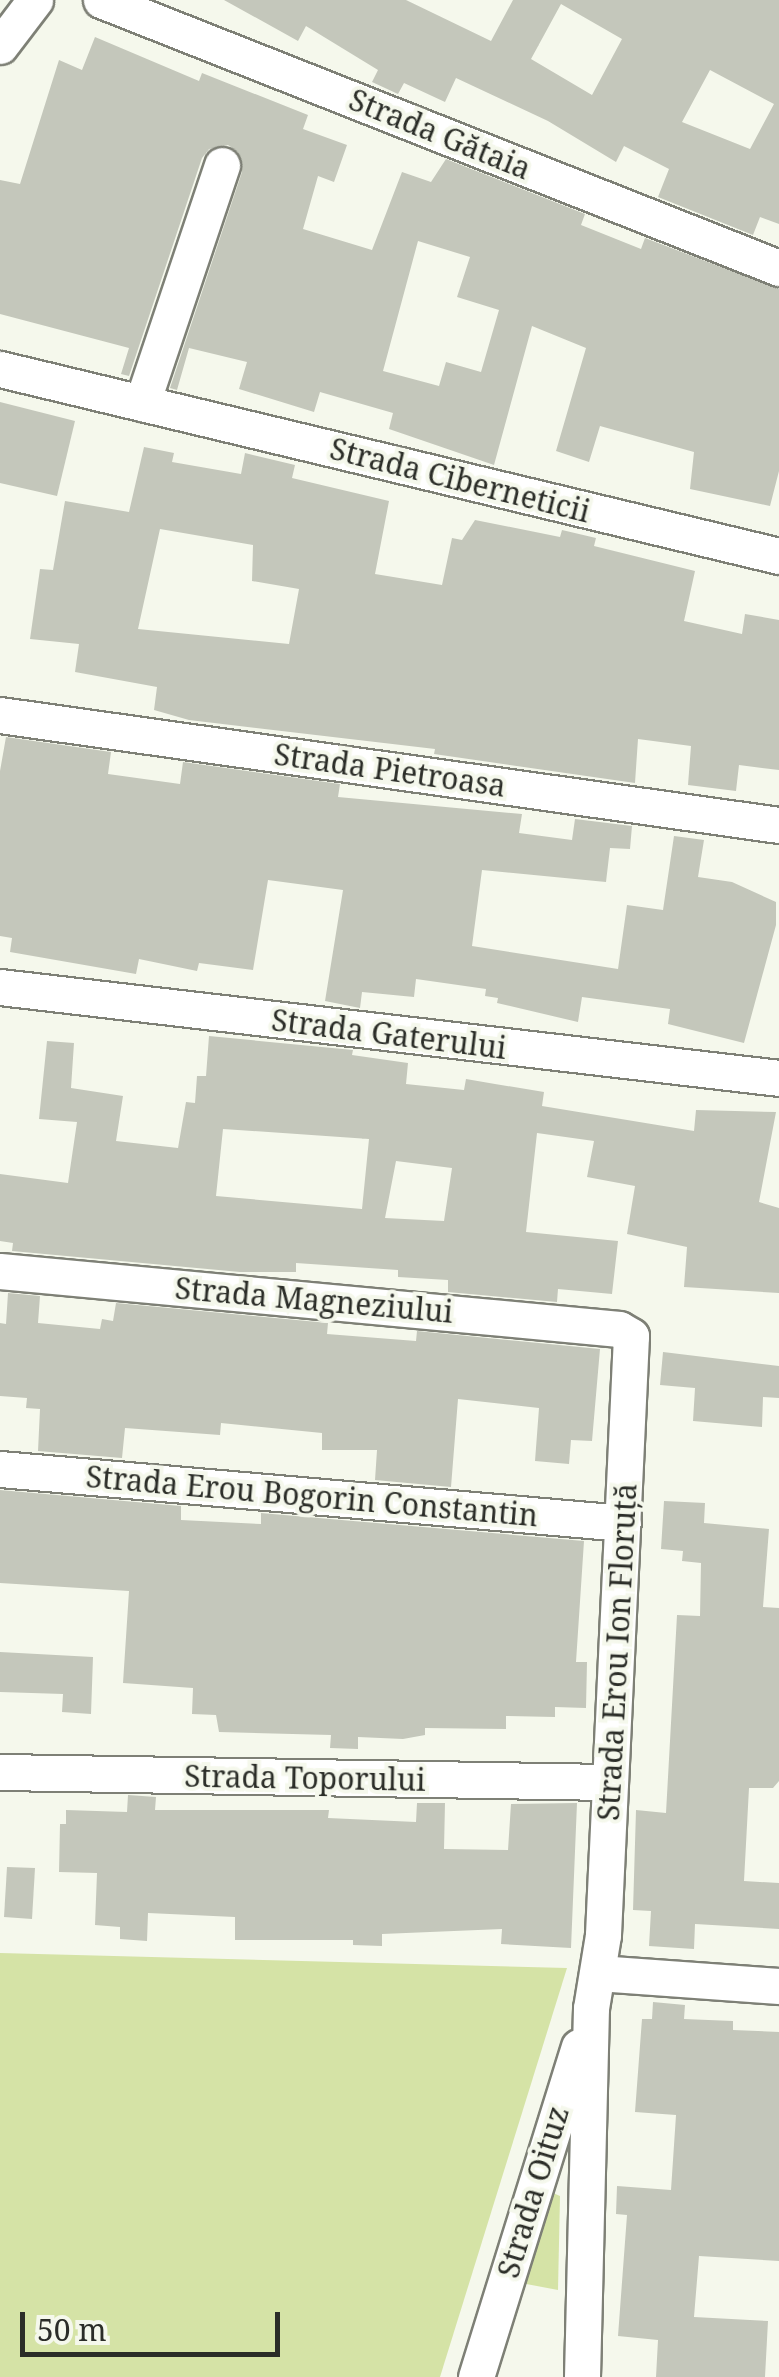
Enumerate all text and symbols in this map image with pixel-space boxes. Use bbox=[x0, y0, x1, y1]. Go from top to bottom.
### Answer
street label: Strada Gătaia bbox=[344, 81, 536, 187]
street label: Strada Ciberneticii bbox=[326, 430, 594, 530]
street label: Strada Pietroasa bbox=[272, 736, 508, 804]
street label: Strada Gaterului bbox=[269, 1002, 509, 1066]
street label: Strada Magneziului bbox=[174, 1270, 454, 1330]
street label: Strada Erou Bogorin Constantin bbox=[85, 1458, 539, 1534]
street label: Strada Erou Ion Floruță bbox=[590, 1482, 644, 1822]
street label: Strada Toporului bbox=[184, 1758, 426, 1798]
street label: Strada Oituz bbox=[490, 2102, 576, 2282]
scale bar bbox=[25, 2292, 285, 2354]
text: 50 m bbox=[37, 2309, 107, 2350]

